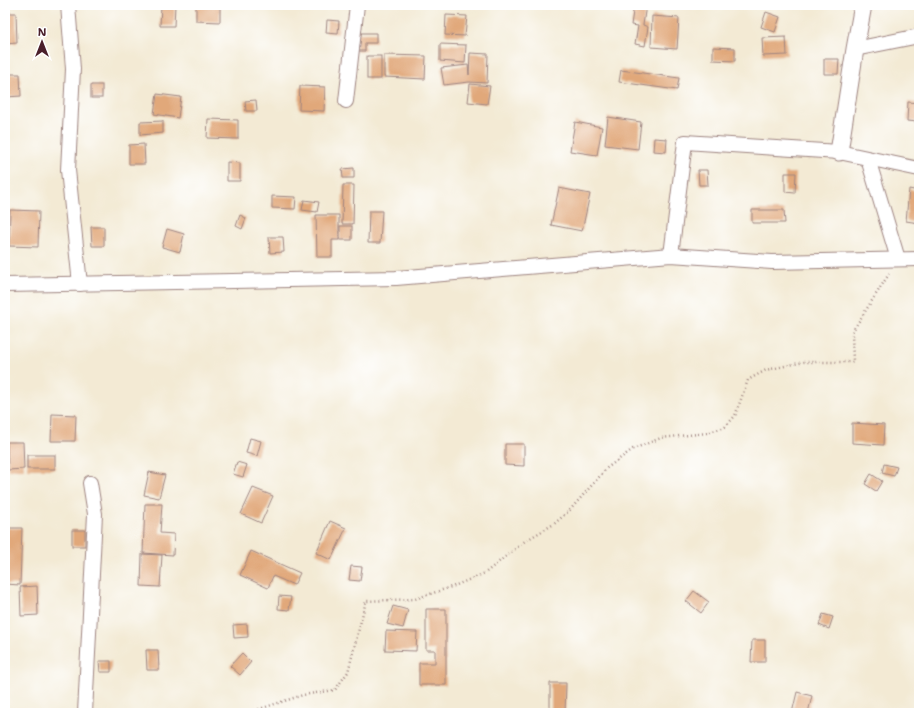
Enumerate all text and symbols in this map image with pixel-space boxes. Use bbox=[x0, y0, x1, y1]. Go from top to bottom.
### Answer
north arrow bbox=[22, 22, 62, 62]
text: N bbox=[38, 25, 47, 40]

